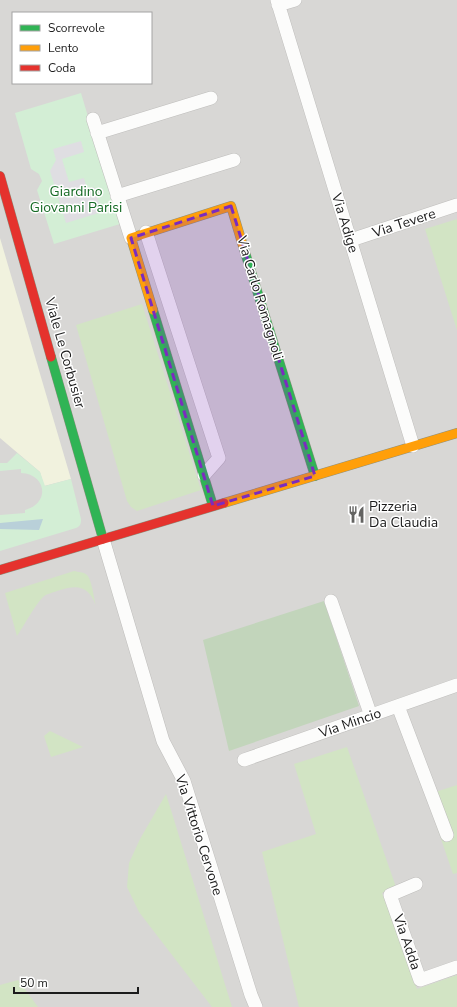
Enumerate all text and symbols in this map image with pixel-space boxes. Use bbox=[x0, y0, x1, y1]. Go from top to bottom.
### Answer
legend bbox=[12, 12, 152, 84]
text: Scorrevole bbox=[48, 20, 105, 36]
text: Lento bbox=[48, 40, 79, 56]
text: Coda bbox=[48, 60, 76, 76]
park label: Giardino Giovanni Parisi bbox=[30, 182, 122, 217]
street label: Via Adige bbox=[327, 190, 363, 255]
street label: Via Tevere bbox=[369, 204, 438, 242]
street label: Via Carlo Romagnoli bbox=[232, 233, 288, 362]
street label: Viale Le Corbusier bbox=[40, 295, 90, 411]
place label: Pizzeria Da Claudia bbox=[369, 497, 438, 532]
restaurant icon: Pizzeria Da Claudia bbox=[346, 504, 366, 524]
street label: Via Mincio bbox=[315, 703, 384, 743]
street label: Via Vittorio Cervone bbox=[170, 771, 227, 898]
street label: Via Adda bbox=[388, 911, 425, 972]
scale bar bbox=[14, 969, 138, 995]
text: 50 m bbox=[20, 975, 48, 991]

